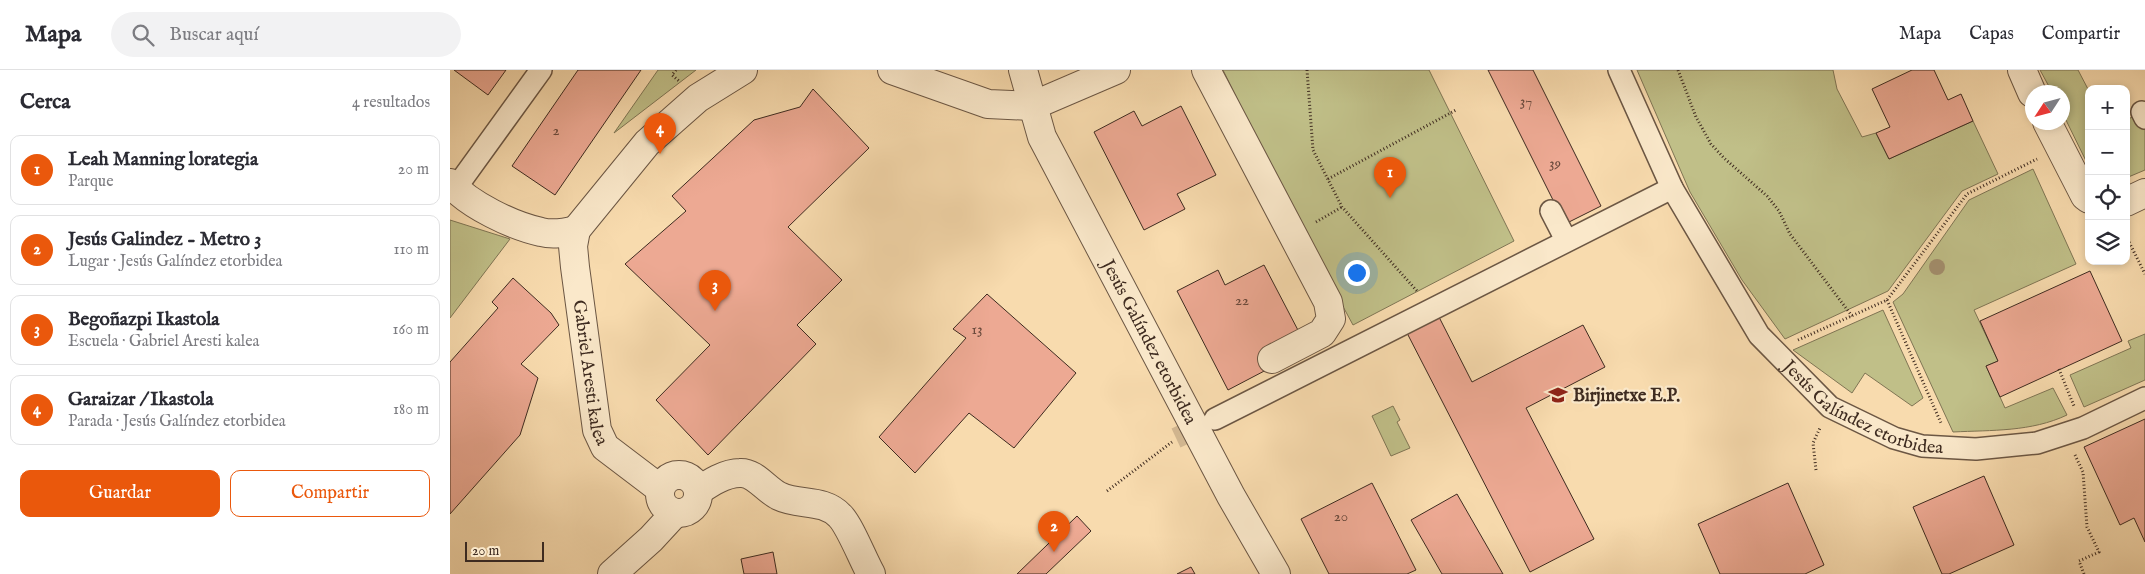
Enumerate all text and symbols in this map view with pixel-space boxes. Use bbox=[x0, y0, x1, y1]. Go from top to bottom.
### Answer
search box bbox=[111, 12, 461, 57]
text: Mapa bbox=[25, 19, 81, 50]
icon: search bbox=[129, 21, 157, 49]
text: Buscar aquí bbox=[169, 23, 258, 47]
text: Mapa bbox=[1899, 23, 1941, 46]
text: Capas bbox=[1969, 23, 2014, 46]
text: Compartir bbox=[2042, 23, 2120, 46]
north arrow bbox=[2025, 85, 2070, 130]
map controls bbox=[2085, 85, 2130, 265]
button: + bbox=[2085, 85, 2130, 130]
text: Cerca bbox=[20, 89, 70, 116]
house number: 37 bbox=[1520, 92, 1532, 111]
text: 4 resultados bbox=[352, 93, 430, 113]
pin: 4 bbox=[644, 113, 676, 154]
house number: 2 bbox=[552, 121, 560, 140]
button: − bbox=[2085, 130, 2130, 175]
text: Leah Manning lorategia bbox=[68, 148, 258, 172]
house number: 39 bbox=[1549, 154, 1561, 173]
pin: 1 bbox=[1374, 157, 1406, 198]
text: 1 bbox=[34, 160, 40, 180]
text: 20 m bbox=[398, 160, 429, 180]
text: Parque bbox=[68, 172, 114, 192]
button: locate bbox=[2085, 175, 2130, 220]
button: layers bbox=[2085, 220, 2130, 265]
text: Jesús Galindez - Metro 3 bbox=[68, 228, 261, 252]
text: 2 bbox=[33, 240, 41, 260]
text: 110 m bbox=[393, 240, 429, 260]
text: Lugar · Jesús Galíndez etorbidea bbox=[68, 252, 283, 272]
street label: Jesús Galíndez etorbidea bbox=[1095, 254, 1201, 429]
your location bbox=[1344, 260, 1370, 286]
pin: 3 bbox=[699, 270, 731, 311]
house number: 22 bbox=[1235, 291, 1249, 310]
street label: Gabriel Aresti kalea bbox=[567, 299, 613, 450]
text: Begoñazpi Ikastola bbox=[68, 308, 220, 332]
text: 3 bbox=[34, 320, 40, 340]
text: 160 m bbox=[393, 320, 429, 340]
house number: 13 bbox=[971, 320, 983, 339]
text: Escuela · Gabriel Aresti kalea bbox=[68, 332, 259, 352]
street label: Jesús Galíndez etorbidea bbox=[1776, 354, 1944, 460]
school or university icon: Birjinetxe E.P. bbox=[1547, 384, 1569, 406]
place label: Birjinetxe E.P. bbox=[1573, 385, 1680, 408]
text: Garaizar / Ikastola bbox=[68, 388, 214, 412]
text: 4 bbox=[33, 400, 41, 420]
text: 180 m bbox=[393, 400, 429, 420]
text: Parada · Jesús Galíndez etorbidea bbox=[68, 412, 286, 432]
button: Guardar bbox=[20, 470, 220, 517]
button: Compartir bbox=[230, 470, 430, 517]
house number: 20 bbox=[1334, 507, 1348, 526]
pin: 2 bbox=[1038, 511, 1070, 552]
scale bar bbox=[465, 539, 544, 562]
text: 20 m bbox=[472, 542, 499, 560]

